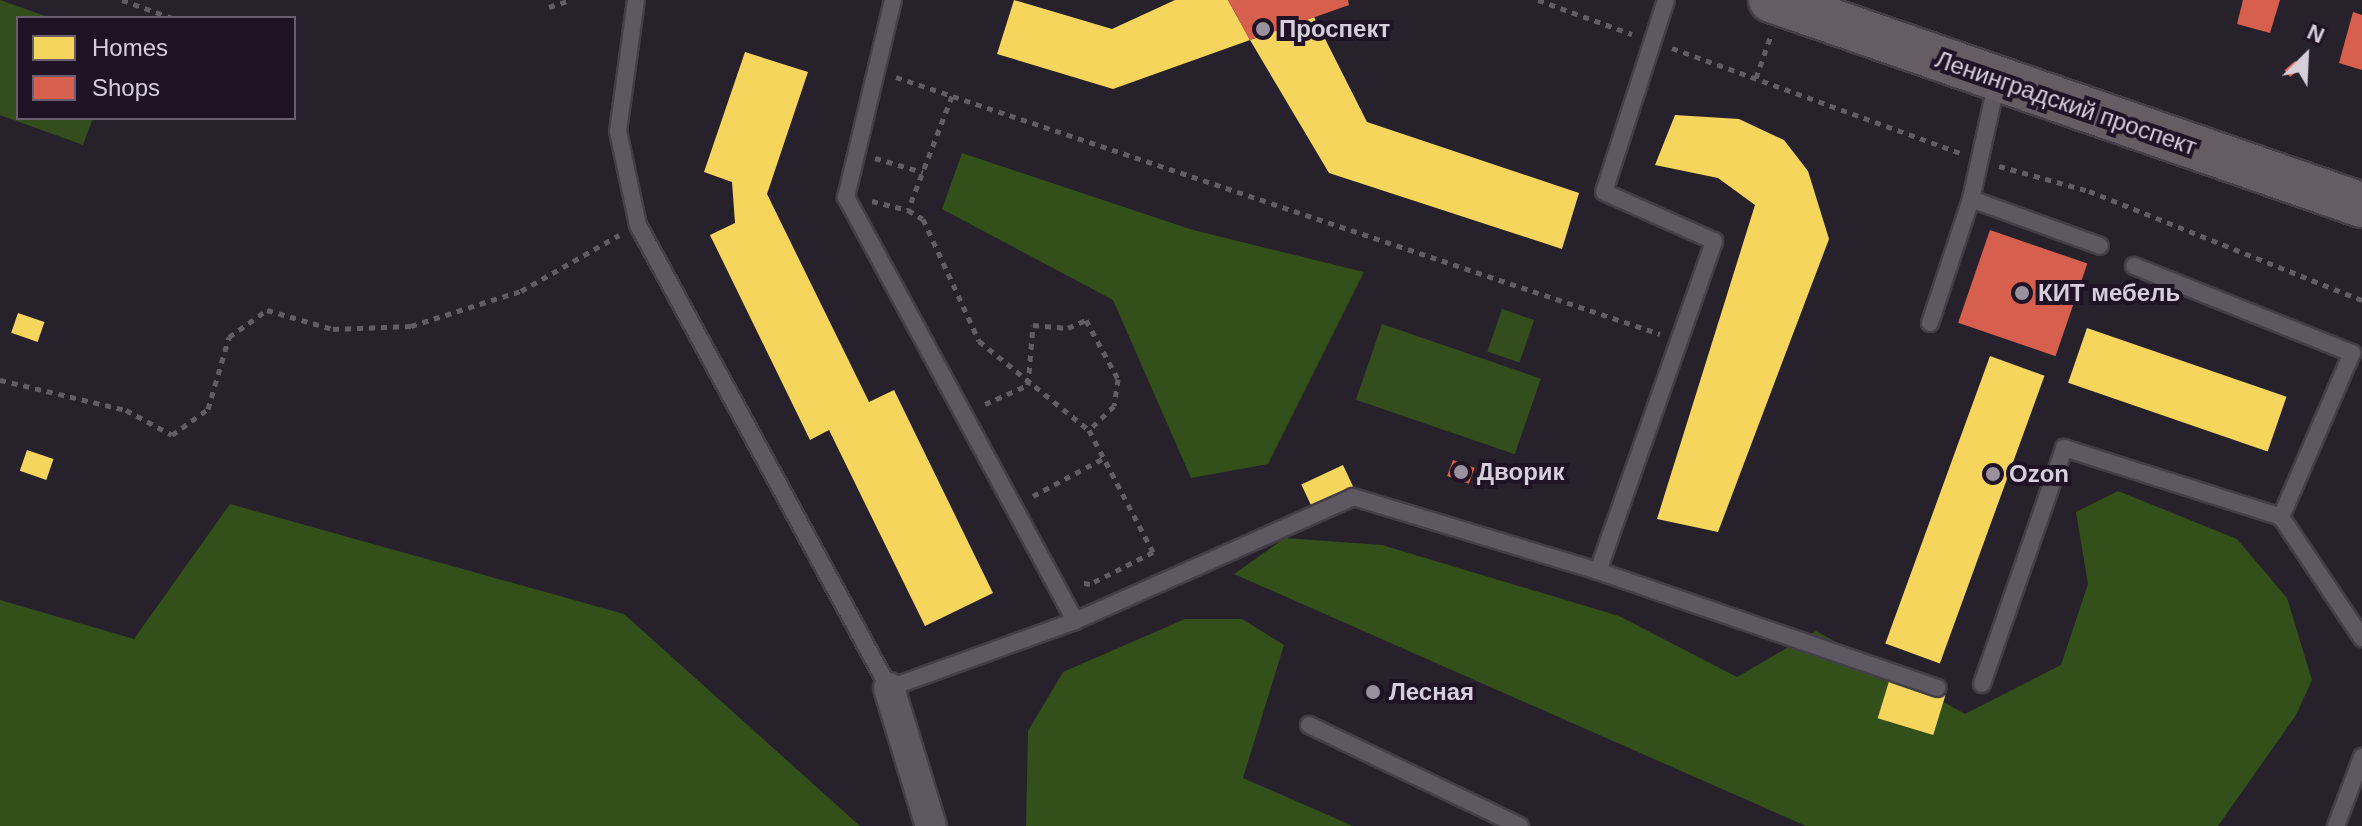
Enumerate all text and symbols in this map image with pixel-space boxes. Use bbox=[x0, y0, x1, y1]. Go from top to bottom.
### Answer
place label: Проспект bbox=[1279, 15, 1390, 43]
legend bbox=[16, 16, 296, 120]
north arrow bbox=[2266, 16, 2346, 96]
text: N bbox=[2304, 19, 2328, 48]
marker: Проспект bbox=[1254, 20, 1272, 38]
text: Homes bbox=[92, 34, 168, 61]
street label: Ленинградский проспект bbox=[1932, 45, 2200, 161]
text: Shops bbox=[92, 74, 160, 101]
place label: КИТ мебель bbox=[2038, 279, 2180, 307]
marker: КИТ мебель bbox=[2013, 284, 2031, 302]
place label: Дворик bbox=[1477, 458, 1565, 486]
place label: Ozon bbox=[2009, 460, 2069, 488]
marker: Дворик bbox=[1452, 463, 1470, 481]
marker: Ozon bbox=[1984, 465, 2002, 483]
place label: Лесная bbox=[1389, 678, 1474, 706]
marker: Лесная bbox=[1364, 683, 1382, 701]

